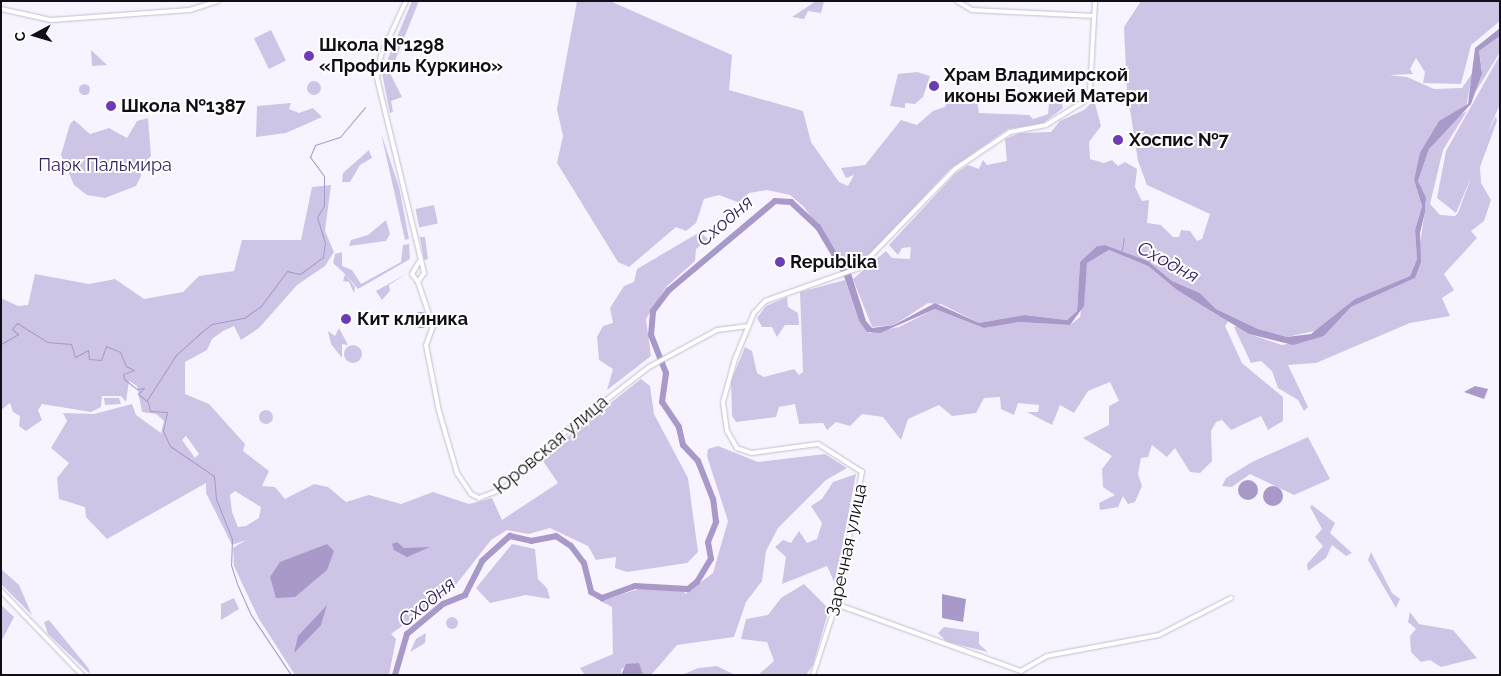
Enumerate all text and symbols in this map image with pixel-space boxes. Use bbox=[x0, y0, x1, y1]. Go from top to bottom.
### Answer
north arrow bbox=[10, 10, 60, 60]
text: С bbox=[12, 31, 29, 42]
place label: Школа №1298 «Профиль Куркино» bbox=[319, 35, 503, 78]
marker: Школа №1298 «Профиль Куркино» bbox=[303, 50, 315, 62]
place label: Храм Владимирской иконы Божией Матери bbox=[944, 65, 1148, 108]
marker: Храм Владимирской иконы Божией Матери bbox=[928, 80, 940, 92]
place label: Школа №1387 bbox=[121, 95, 246, 117]
marker: Школа №1387 bbox=[105, 100, 117, 112]
place label: Хоспис №7 bbox=[1129, 129, 1229, 151]
marker: Хоспис №7 bbox=[1111, 133, 1125, 147]
park label: Парк Пальмира bbox=[38, 154, 172, 176]
water label: Сходня bbox=[692, 191, 758, 251]
water label: Сходня bbox=[1133, 236, 1203, 288]
place label: Republika bbox=[790, 251, 877, 273]
marker: Republika bbox=[774, 256, 786, 268]
place label: Кит клиника bbox=[357, 308, 468, 330]
marker: Кит клиника bbox=[339, 312, 353, 326]
street label: Юровская улица bbox=[489, 391, 613, 499]
street label: Заречная улица bbox=[822, 481, 872, 619]
water label: Сходня bbox=[394, 572, 460, 632]

